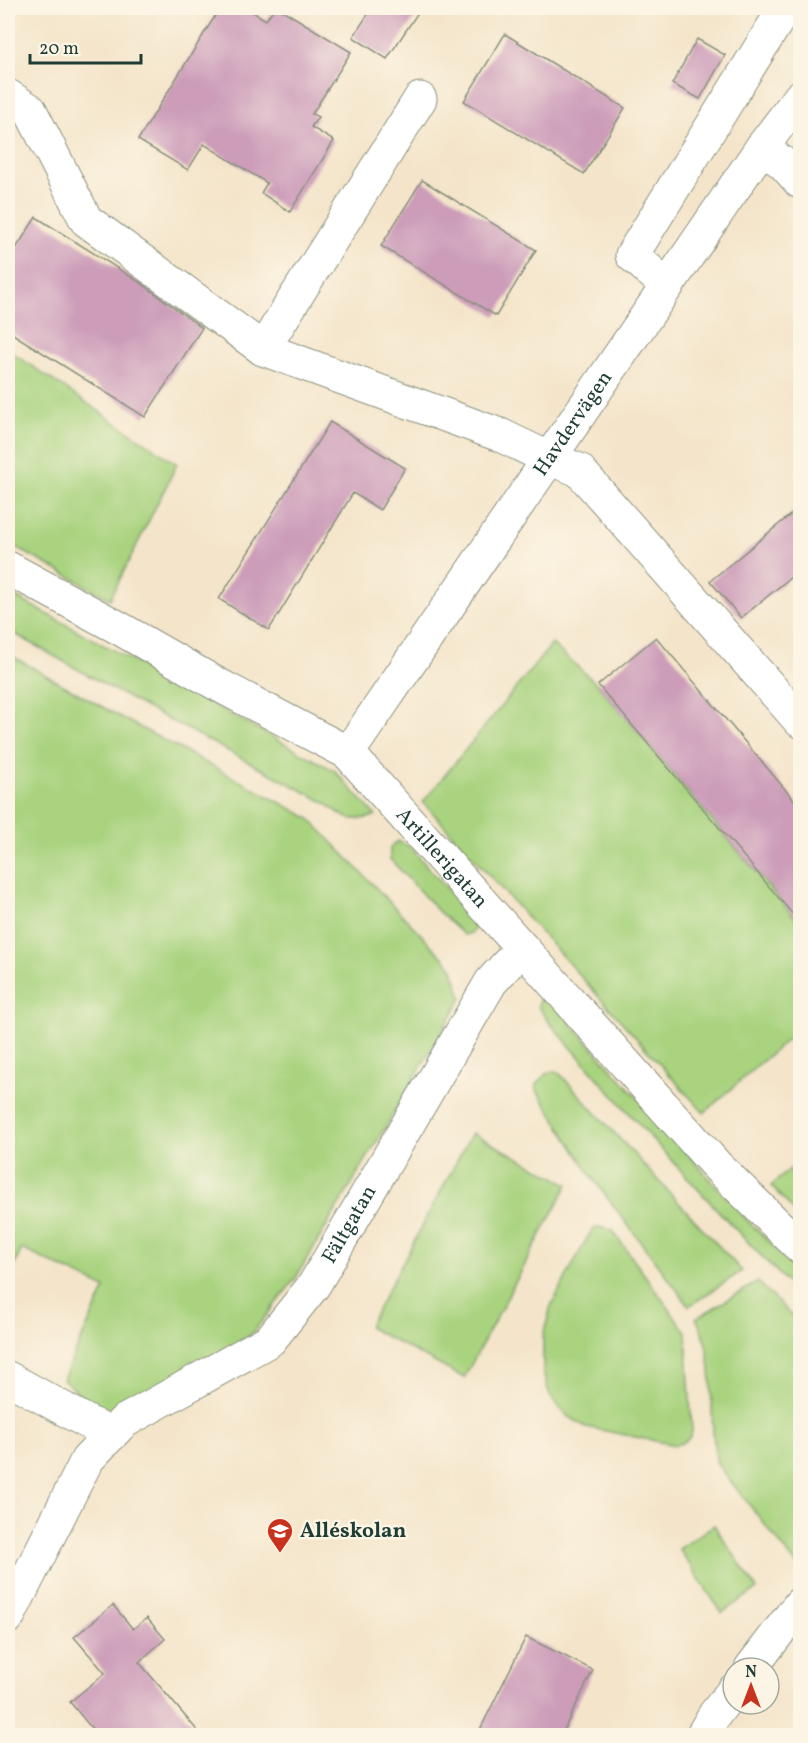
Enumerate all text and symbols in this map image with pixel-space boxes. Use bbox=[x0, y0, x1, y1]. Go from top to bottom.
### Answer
scale bar bbox=[30, 27, 141, 65]
text: 20 m bbox=[39, 37, 79, 62]
street label: Havdervägen bbox=[527, 365, 619, 482]
street label: Artillerigatan bbox=[389, 801, 495, 915]
street label: Fältgatan bbox=[315, 1180, 384, 1269]
school or university icon: Alléskolan bbox=[265, 1516, 295, 1554]
place label: Alléskolan bbox=[300, 1517, 407, 1546]
north arrow bbox=[721, 1656, 781, 1716]
text: N bbox=[745, 1662, 757, 1684]

